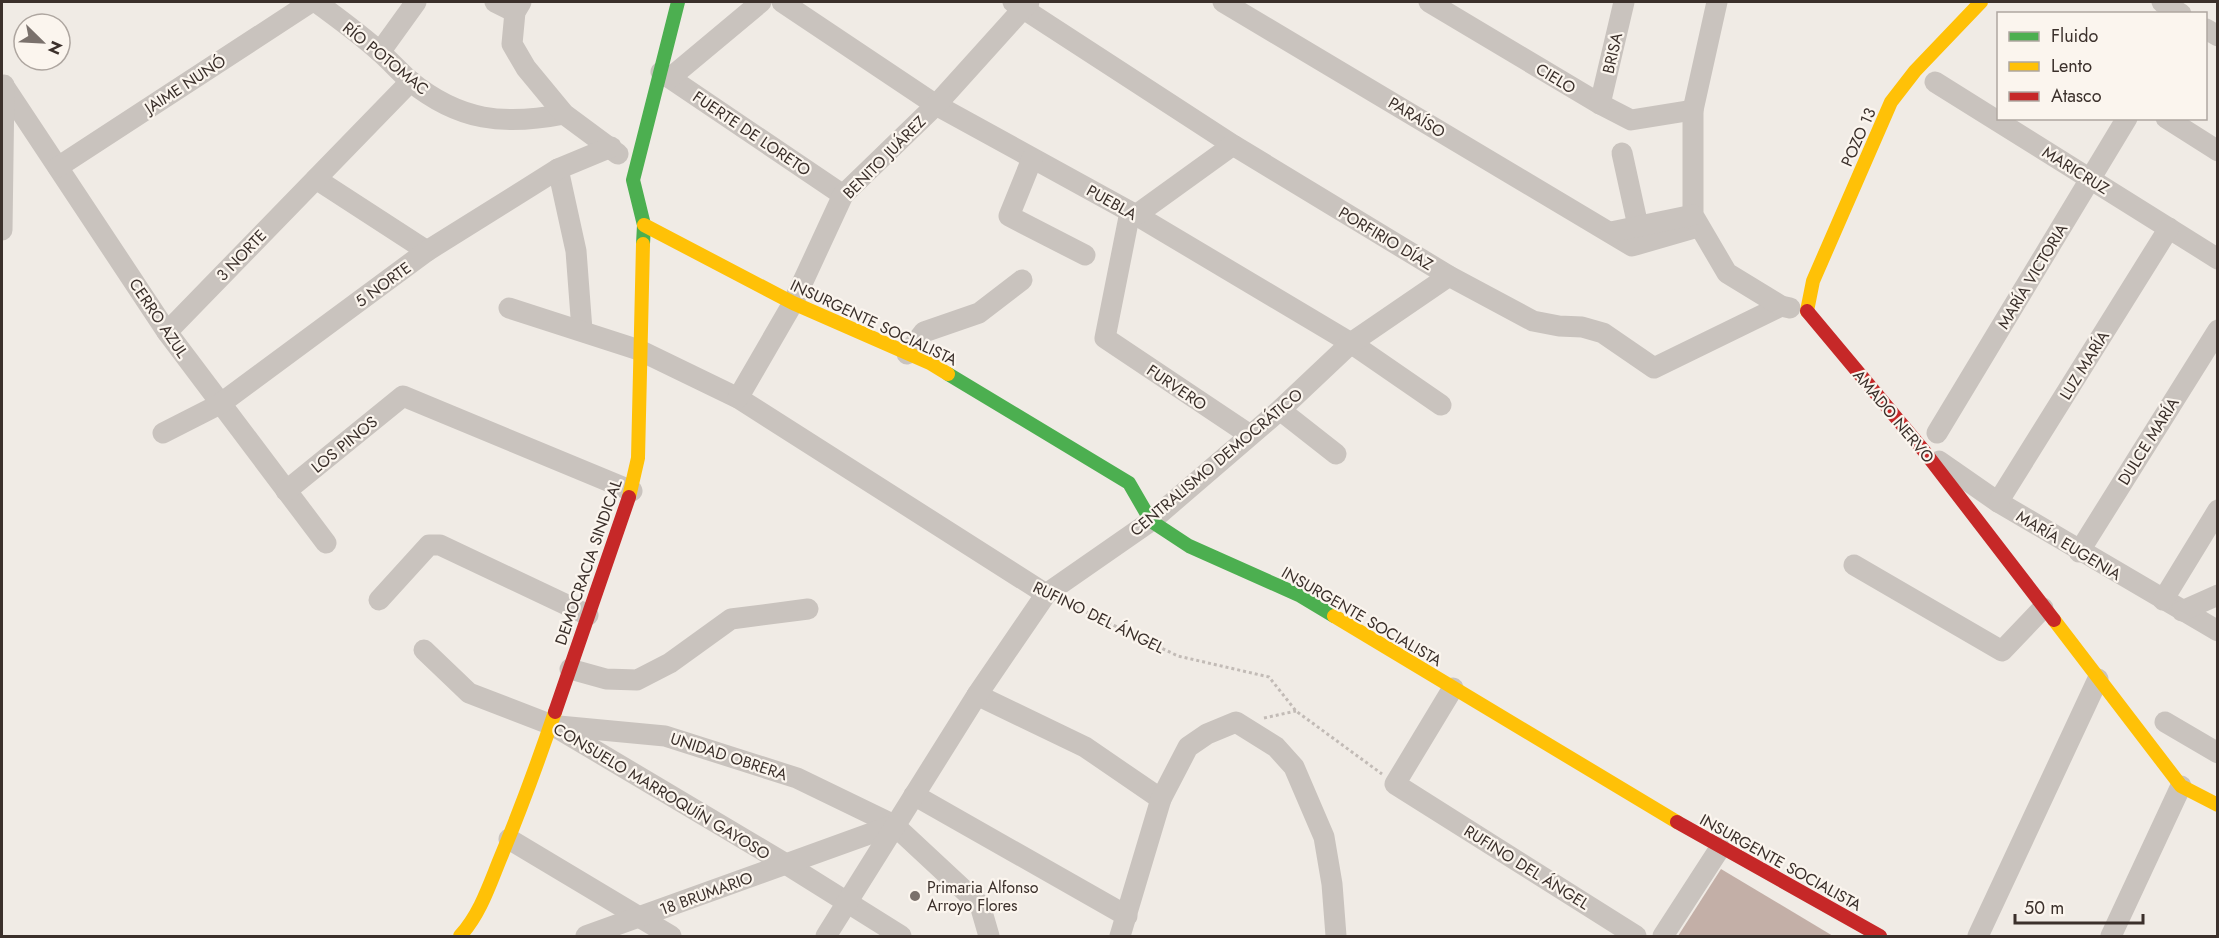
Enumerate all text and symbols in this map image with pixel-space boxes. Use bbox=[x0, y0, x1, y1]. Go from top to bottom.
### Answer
north arrow bbox=[12, 12, 72, 72]
legend bbox=[1997, 12, 2207, 120]
street label: RÍO POTOMAC bbox=[338, 17, 434, 100]
text: Fluido bbox=[2051, 23, 2099, 49]
street label: BRISA bbox=[1597, 30, 1628, 76]
text: N bbox=[42, 37, 68, 58]
street label: JAIME NUNÓ bbox=[139, 50, 230, 120]
text: Lento bbox=[2051, 53, 2092, 79]
street label: CIELO bbox=[1531, 57, 1580, 99]
text: Atasco bbox=[2051, 83, 2102, 109]
street label: FUERTE DE LORETO bbox=[688, 85, 815, 181]
street label: PARAÍSO bbox=[1384, 91, 1450, 144]
street label: POZO 13 bbox=[1835, 104, 1882, 170]
street label: BENITO JUÁREZ bbox=[838, 110, 931, 204]
street label: MARICRUZ bbox=[2038, 141, 2114, 200]
street label: PUEBLA bbox=[1082, 179, 1142, 226]
street label: PORFIRIO DÍAZ bbox=[1334, 201, 1438, 276]
street label: MARÍA VICTORIA bbox=[1992, 219, 2073, 333]
street label: 3 NORTE bbox=[211, 224, 272, 286]
street label: 5 NORTE bbox=[351, 256, 416, 313]
street label: CERRO AZUL bbox=[123, 274, 194, 363]
street label: INSURGENTE SOCIALISTA bbox=[787, 274, 961, 371]
street label: LUZ MARÍA bbox=[2054, 326, 2115, 404]
street label: FURVERO bbox=[1142, 359, 1211, 416]
street label: AMADO NERVO bbox=[1848, 365, 1940, 468]
street label: CENTRALISMO DEMOCRÁTICO bbox=[1125, 383, 1308, 542]
street label: DULCE MARÍA bbox=[2112, 393, 2185, 489]
street label: LOS PINOS bbox=[306, 410, 383, 478]
street label: DEMOCRACIA SINDICAL bbox=[549, 475, 628, 648]
street label: MARÍA EUGENIA bbox=[2012, 505, 2126, 586]
street label: INSURGENTE SOCIALISTA bbox=[1277, 561, 1447, 672]
street label: RUFINO DEL ÁNGEL bbox=[1029, 576, 1169, 660]
street label: CONSUELO MARROQUÍN GAYOSO bbox=[549, 717, 774, 865]
street label: UNIDAD OBRERA bbox=[667, 727, 791, 786]
street label: INSURGENTE SOCIALISTA bbox=[1696, 808, 1866, 917]
street label: RUFINO DEL ÁNGEL bbox=[1460, 820, 1594, 916]
street label: 18 BRUMARIO bbox=[656, 866, 756, 921]
place label: Primaria Alfonso Arroyo Flores bbox=[927, 876, 1039, 917]
scale bar bbox=[2015, 887, 2142, 925]
marker: Primaria Alfonso Arroyo Flores bbox=[908, 889, 922, 903]
text: 50 m bbox=[2024, 895, 2064, 921]

